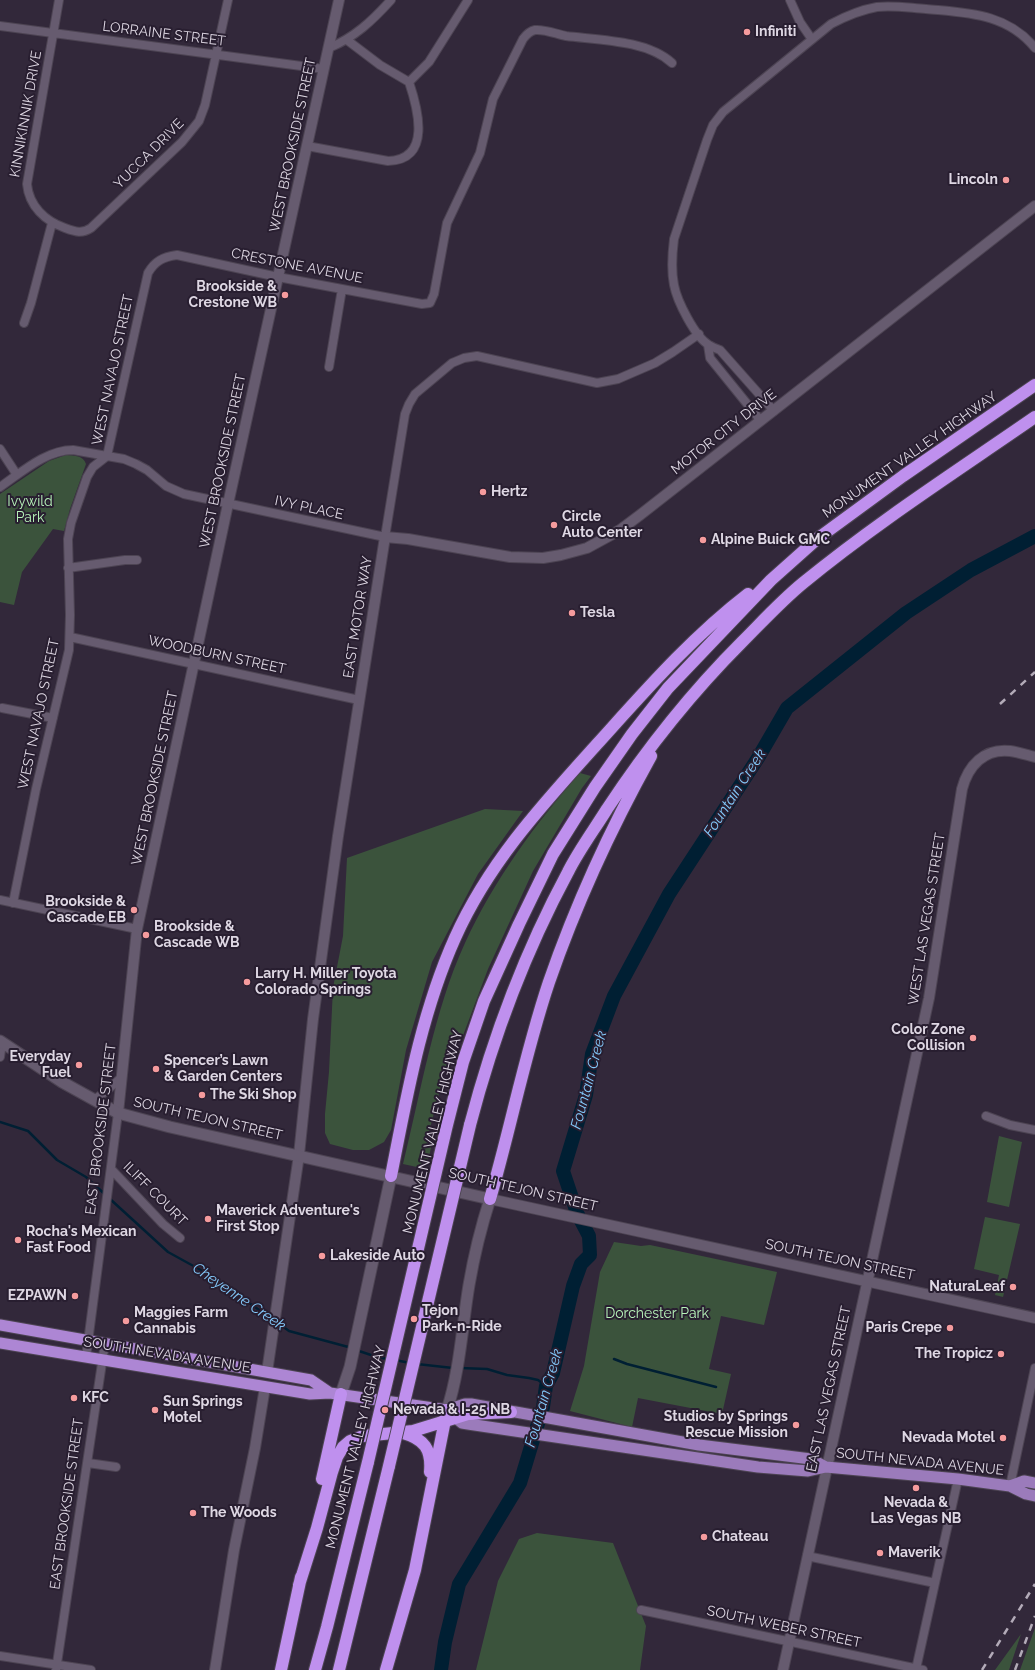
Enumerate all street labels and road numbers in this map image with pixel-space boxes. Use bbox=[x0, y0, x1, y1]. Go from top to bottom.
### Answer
street label: LORRAINE STREET bbox=[101, 18, 227, 50]
street label: KINNIKINNIK DRIVE bbox=[7, 49, 45, 179]
street label: WEST BROOKSIDE STREET bbox=[266, 56, 320, 234]
street label: YUCCA DRIVE bbox=[110, 115, 188, 193]
street label: CRESTONE AVENUE bbox=[230, 245, 364, 287]
street label: WEST NAVAJO STREET bbox=[89, 293, 137, 447]
street label: WEST BROOKSIDE STREET bbox=[196, 372, 250, 550]
street label: MOTOR CITY DRIVE bbox=[668, 386, 780, 478]
street label: MONUMENT VALLEY HIGHWAY bbox=[820, 388, 1000, 522]
street label: IVY PLACE bbox=[273, 493, 345, 523]
street label: EAST MOTOR WAY bbox=[340, 555, 376, 679]
street label: WOODBURN STREET bbox=[147, 632, 287, 678]
street label: WEST NAVAJO STREET bbox=[15, 637, 63, 791]
street label: WEST BROOKSIDE STREET bbox=[128, 689, 182, 867]
street label: WEST LAS VEGAS STREET bbox=[905, 832, 949, 1006]
street label: MONUMENT VALLEY HIGHWAY bbox=[400, 1029, 466, 1235]
street label: EAST BROOKSIDE STREET bbox=[82, 1042, 120, 1216]
street label: SOUTH TEJON STREET bbox=[132, 1094, 284, 1144]
street label: ILIFF COURT bbox=[120, 1159, 190, 1229]
street label: SOUTH TEJON STREET bbox=[447, 1165, 599, 1215]
street label: SOUTH TEJON STREET bbox=[764, 1236, 916, 1284]
street label: EAST LAS VEGAS STREET bbox=[803, 1305, 855, 1473]
street label: SOUTH NEVADA AVENUE bbox=[82, 1334, 252, 1376]
street label: MONUMENT VALLEY HIGHWAY bbox=[323, 1344, 389, 1550]
street label: EAST BROOKSIDE STREET bbox=[47, 1417, 87, 1591]
street label: SOUTH NEVADA AVENUE bbox=[835, 1445, 1005, 1479]
street label: SOUTH WEBER STREET bbox=[705, 1602, 863, 1652]

